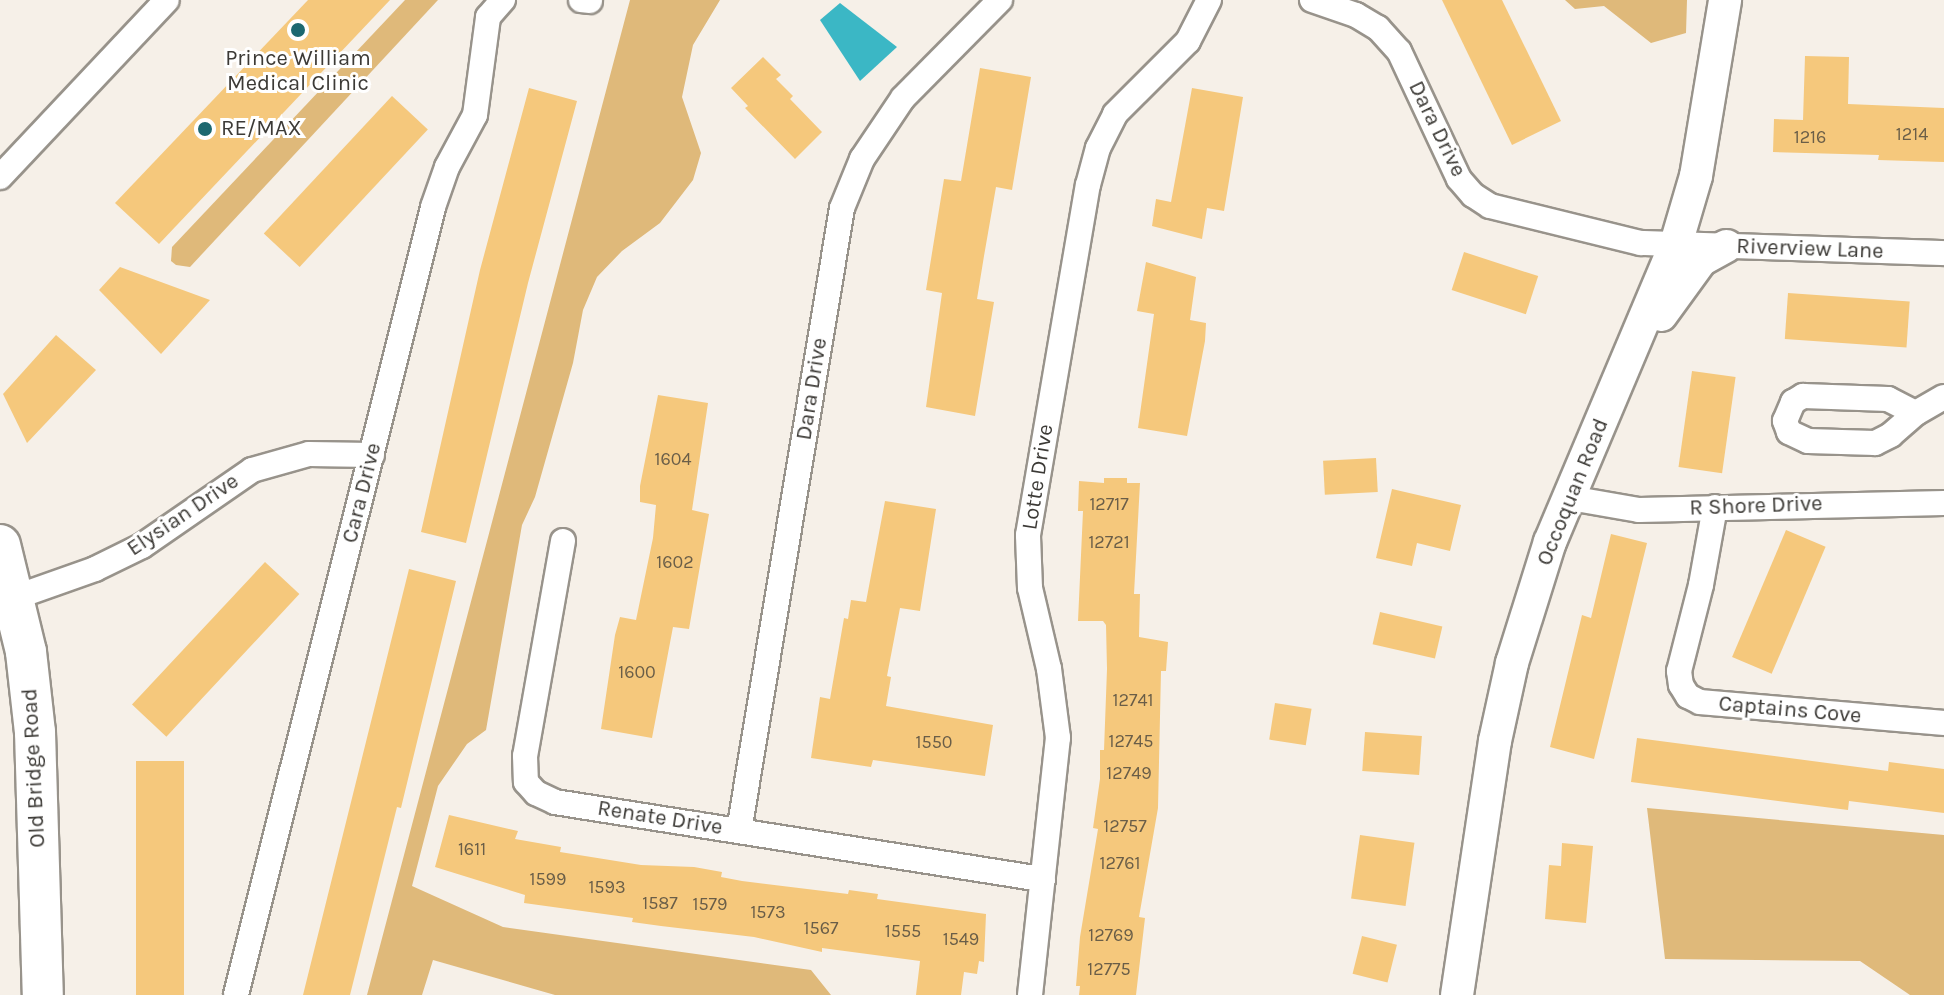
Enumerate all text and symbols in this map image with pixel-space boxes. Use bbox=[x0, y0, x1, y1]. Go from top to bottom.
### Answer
marker: Prince William Medical Clinic bbox=[287, 19, 309, 41]
place label: Prince William Medical Clinic bbox=[225, 45, 371, 96]
street label: Dara Drive bbox=[1402, 77, 1472, 181]
place label: RE/MAX bbox=[221, 116, 302, 142]
marker: RE/MAX bbox=[196, 120, 214, 138]
house number: 1214 bbox=[1896, 123, 1928, 145]
house number: 1216 bbox=[1794, 126, 1826, 148]
street label: Riverview Lane bbox=[1736, 233, 1884, 265]
street label: Dara Drive bbox=[791, 336, 833, 442]
street label: Occoquan Road bbox=[1531, 415, 1615, 569]
street label: Lotte Drive bbox=[1017, 422, 1059, 532]
street label: Cara Drive bbox=[337, 440, 387, 546]
house number: 1604 bbox=[655, 448, 691, 470]
street label: Elysian Drive bbox=[122, 468, 244, 562]
street label: R Shore Drive bbox=[1689, 490, 1823, 522]
house number: 12717 bbox=[1089, 493, 1129, 515]
house number: 12721 bbox=[1088, 531, 1130, 553]
house number: 1602 bbox=[656, 551, 694, 573]
house number: 1600 bbox=[618, 661, 656, 683]
street label: Old Bridge Road bbox=[17, 688, 51, 848]
house number: 12741 bbox=[1113, 689, 1153, 711]
street label: Captains Cove bbox=[1717, 691, 1863, 729]
house number: 12745 bbox=[1108, 730, 1154, 752]
house number: 1550 bbox=[916, 731, 952, 753]
house number: 12749 bbox=[1106, 762, 1152, 784]
street label: Renate Drive bbox=[596, 795, 724, 841]
house number: 12757 bbox=[1103, 815, 1147, 837]
house number: 1611 bbox=[458, 838, 486, 860]
house number: 12761 bbox=[1099, 852, 1141, 874]
house number: 1599 bbox=[530, 868, 566, 890]
house number: 1593 bbox=[588, 876, 626, 898]
house number: 1587 bbox=[642, 892, 678, 914]
house number: 1579 bbox=[692, 893, 728, 915]
house number: 1573 bbox=[750, 901, 786, 923]
house number: 1567 bbox=[804, 917, 838, 939]
house number: 1555 bbox=[885, 920, 921, 942]
house number: 12769 bbox=[1088, 924, 1134, 946]
house number: 1549 bbox=[943, 928, 979, 950]
house number: 12775 bbox=[1087, 958, 1131, 980]

